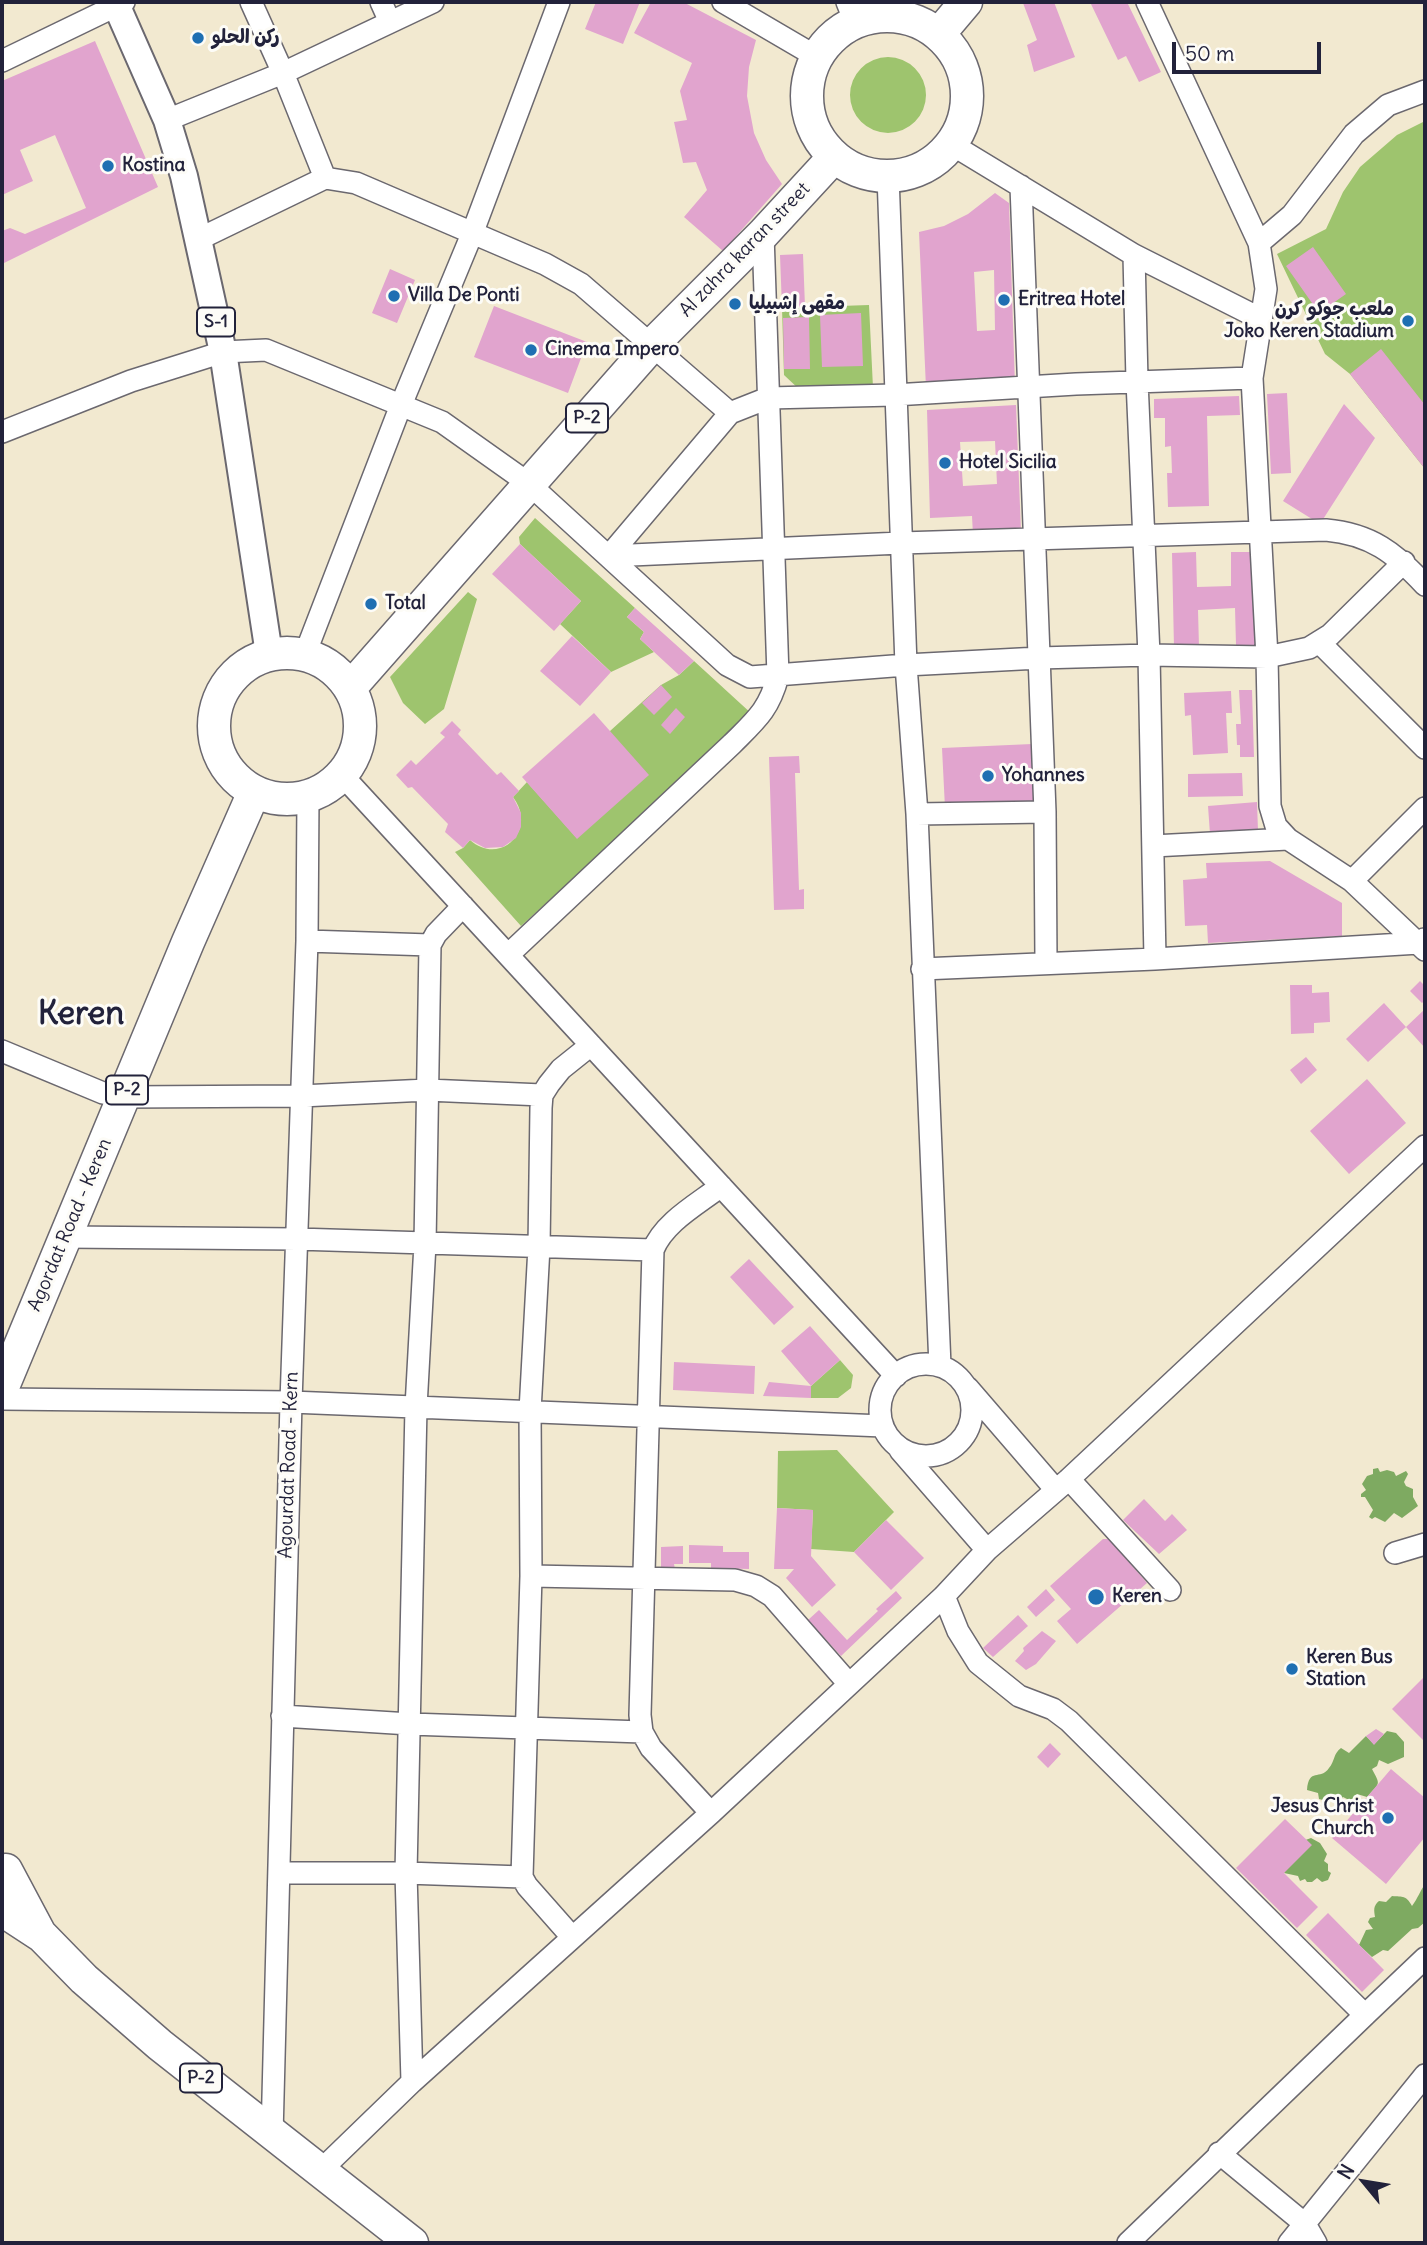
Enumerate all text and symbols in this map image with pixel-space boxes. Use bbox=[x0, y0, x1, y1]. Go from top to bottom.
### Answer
place label: ركن الحلو bbox=[212, 27, 280, 49]
scale bar bbox=[1175, 28, 1324, 72]
marker: ركن الحلو bbox=[190, 30, 206, 46]
text: 50 m bbox=[1185, 40, 1234, 67]
place label: Kostina bbox=[122, 155, 185, 177]
marker: Kostina bbox=[100, 158, 116, 174]
street label: Al zahra karan street bbox=[675, 178, 815, 322]
place label: Villa De Ponti bbox=[408, 285, 519, 307]
marker: Villa De Ponti bbox=[386, 288, 402, 304]
place label: Eritrea Hotel bbox=[1018, 289, 1125, 311]
marker: Eritrea Hotel bbox=[996, 292, 1012, 308]
place label: مقهى إشبيليا bbox=[749, 293, 845, 315]
marker: مقهى إشبيليا bbox=[727, 296, 743, 312]
place label: ملعب جوكو كرن Joko Keren Stadium bbox=[1224, 299, 1394, 343]
road number: S-1 bbox=[197, 308, 235, 336]
marker: ملعب جوكو كرن Joko Keren Stadium bbox=[1400, 313, 1416, 329]
place label: Cinema Impero bbox=[545, 339, 679, 361]
marker: Cinema Impero bbox=[523, 342, 539, 358]
road number: P-2 bbox=[566, 404, 608, 432]
place label: Hotel Sicilia bbox=[959, 452, 1057, 474]
marker: Hotel Sicilia bbox=[937, 455, 953, 471]
place label: Total bbox=[385, 593, 426, 615]
marker: Total bbox=[363, 596, 379, 612]
place label: Yohannes bbox=[1002, 765, 1085, 787]
marker: Yohannes bbox=[980, 768, 996, 784]
district label: Keren bbox=[38, 995, 124, 1035]
road number: P-2 bbox=[106, 1076, 148, 1105]
street label: Agordat Road - Keren bbox=[23, 1135, 117, 1315]
street label: Agourdat Road - Kern bbox=[274, 1371, 304, 1559]
place label: Keren bbox=[1112, 1586, 1162, 1608]
marker: Keren bbox=[1086, 1587, 1106, 1607]
place label: Keren Bus Station bbox=[1306, 1647, 1393, 1691]
marker: Keren Bus Station bbox=[1284, 1661, 1300, 1677]
place label: Jesus Christ Church bbox=[1271, 1796, 1374, 1840]
marker: Jesus Christ Church bbox=[1380, 1810, 1396, 1826]
road number: P-2 bbox=[180, 2064, 222, 2092]
north arrow bbox=[1329, 2147, 1399, 2217]
text: N bbox=[1332, 2160, 1359, 2183]

